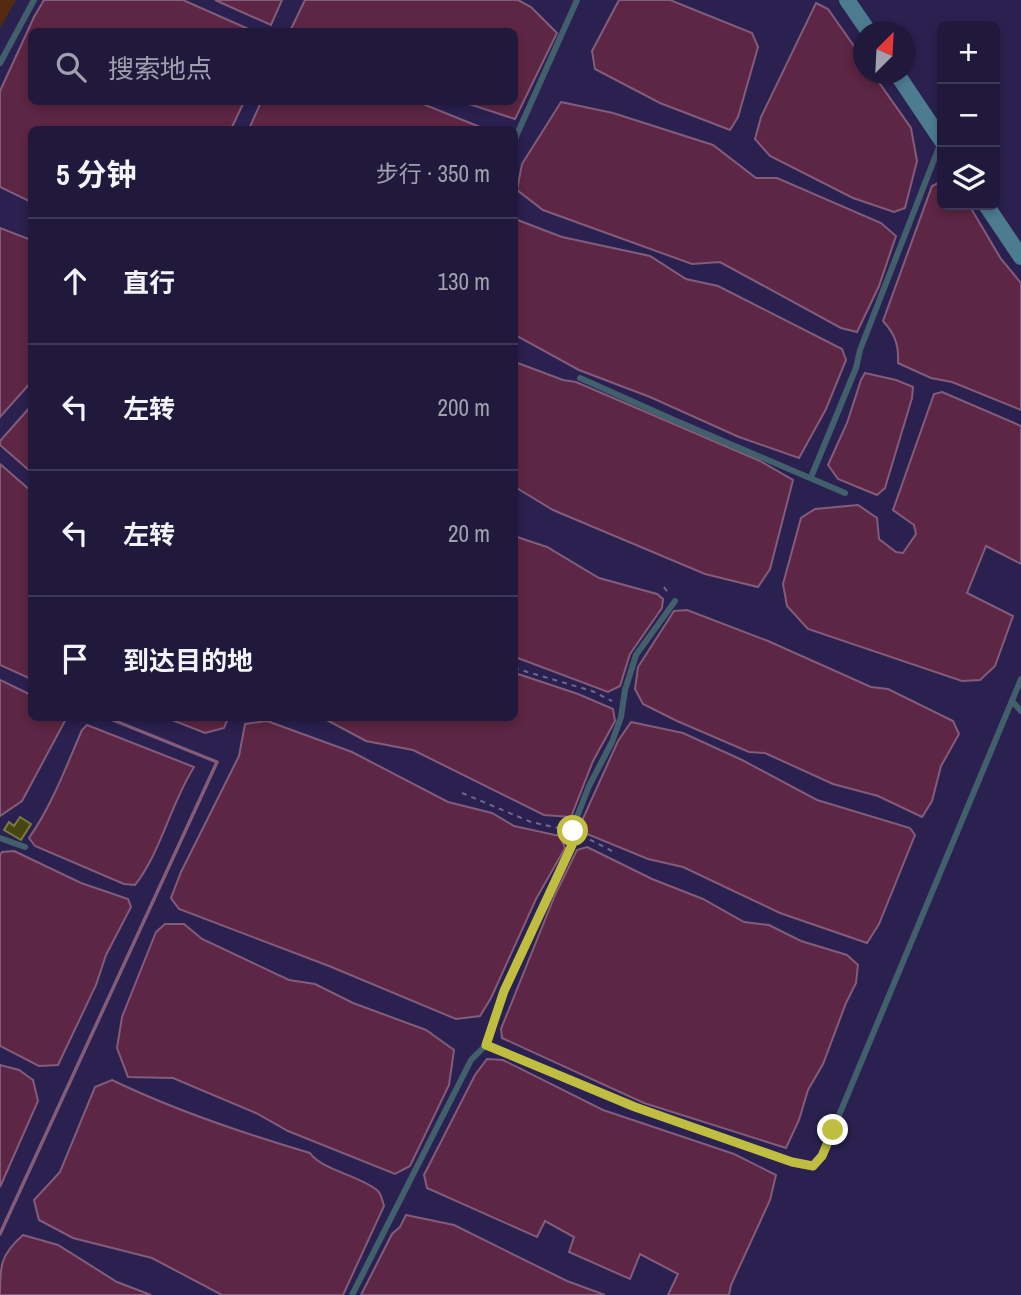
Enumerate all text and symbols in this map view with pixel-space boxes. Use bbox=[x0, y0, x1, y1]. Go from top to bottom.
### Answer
north arrow bbox=[853, 21, 916, 84]
map controls bbox=[937, 21, 1000, 210]
button: + bbox=[937, 21, 1000, 84]
search box bbox=[28, 28, 518, 105]
icon: search bbox=[52, 48, 90, 86]
text: 搜索地点 bbox=[108, 51, 212, 86]
button: − bbox=[937, 84, 1000, 147]
button: layers bbox=[937, 147, 1000, 210]
text: 5 分钟 bbox=[56, 154, 137, 194]
text: 步行 · 350 m bbox=[376, 158, 490, 189]
icon: ahead bbox=[56, 262, 94, 300]
text: 直行 bbox=[123, 265, 175, 300]
text: 130 m bbox=[438, 266, 490, 297]
icon: left bbox=[56, 388, 94, 426]
text: 左转 bbox=[123, 391, 175, 426]
text: 200 m bbox=[438, 392, 490, 423]
icon: left bbox=[56, 514, 94, 552]
text: 左转 bbox=[123, 517, 175, 552]
text: 20 m bbox=[448, 518, 490, 549]
icon: arrive bbox=[56, 640, 94, 678]
text: 到达目的地 bbox=[123, 643, 253, 678]
route start bbox=[557, 815, 588, 846]
route end bbox=[817, 1114, 848, 1145]

